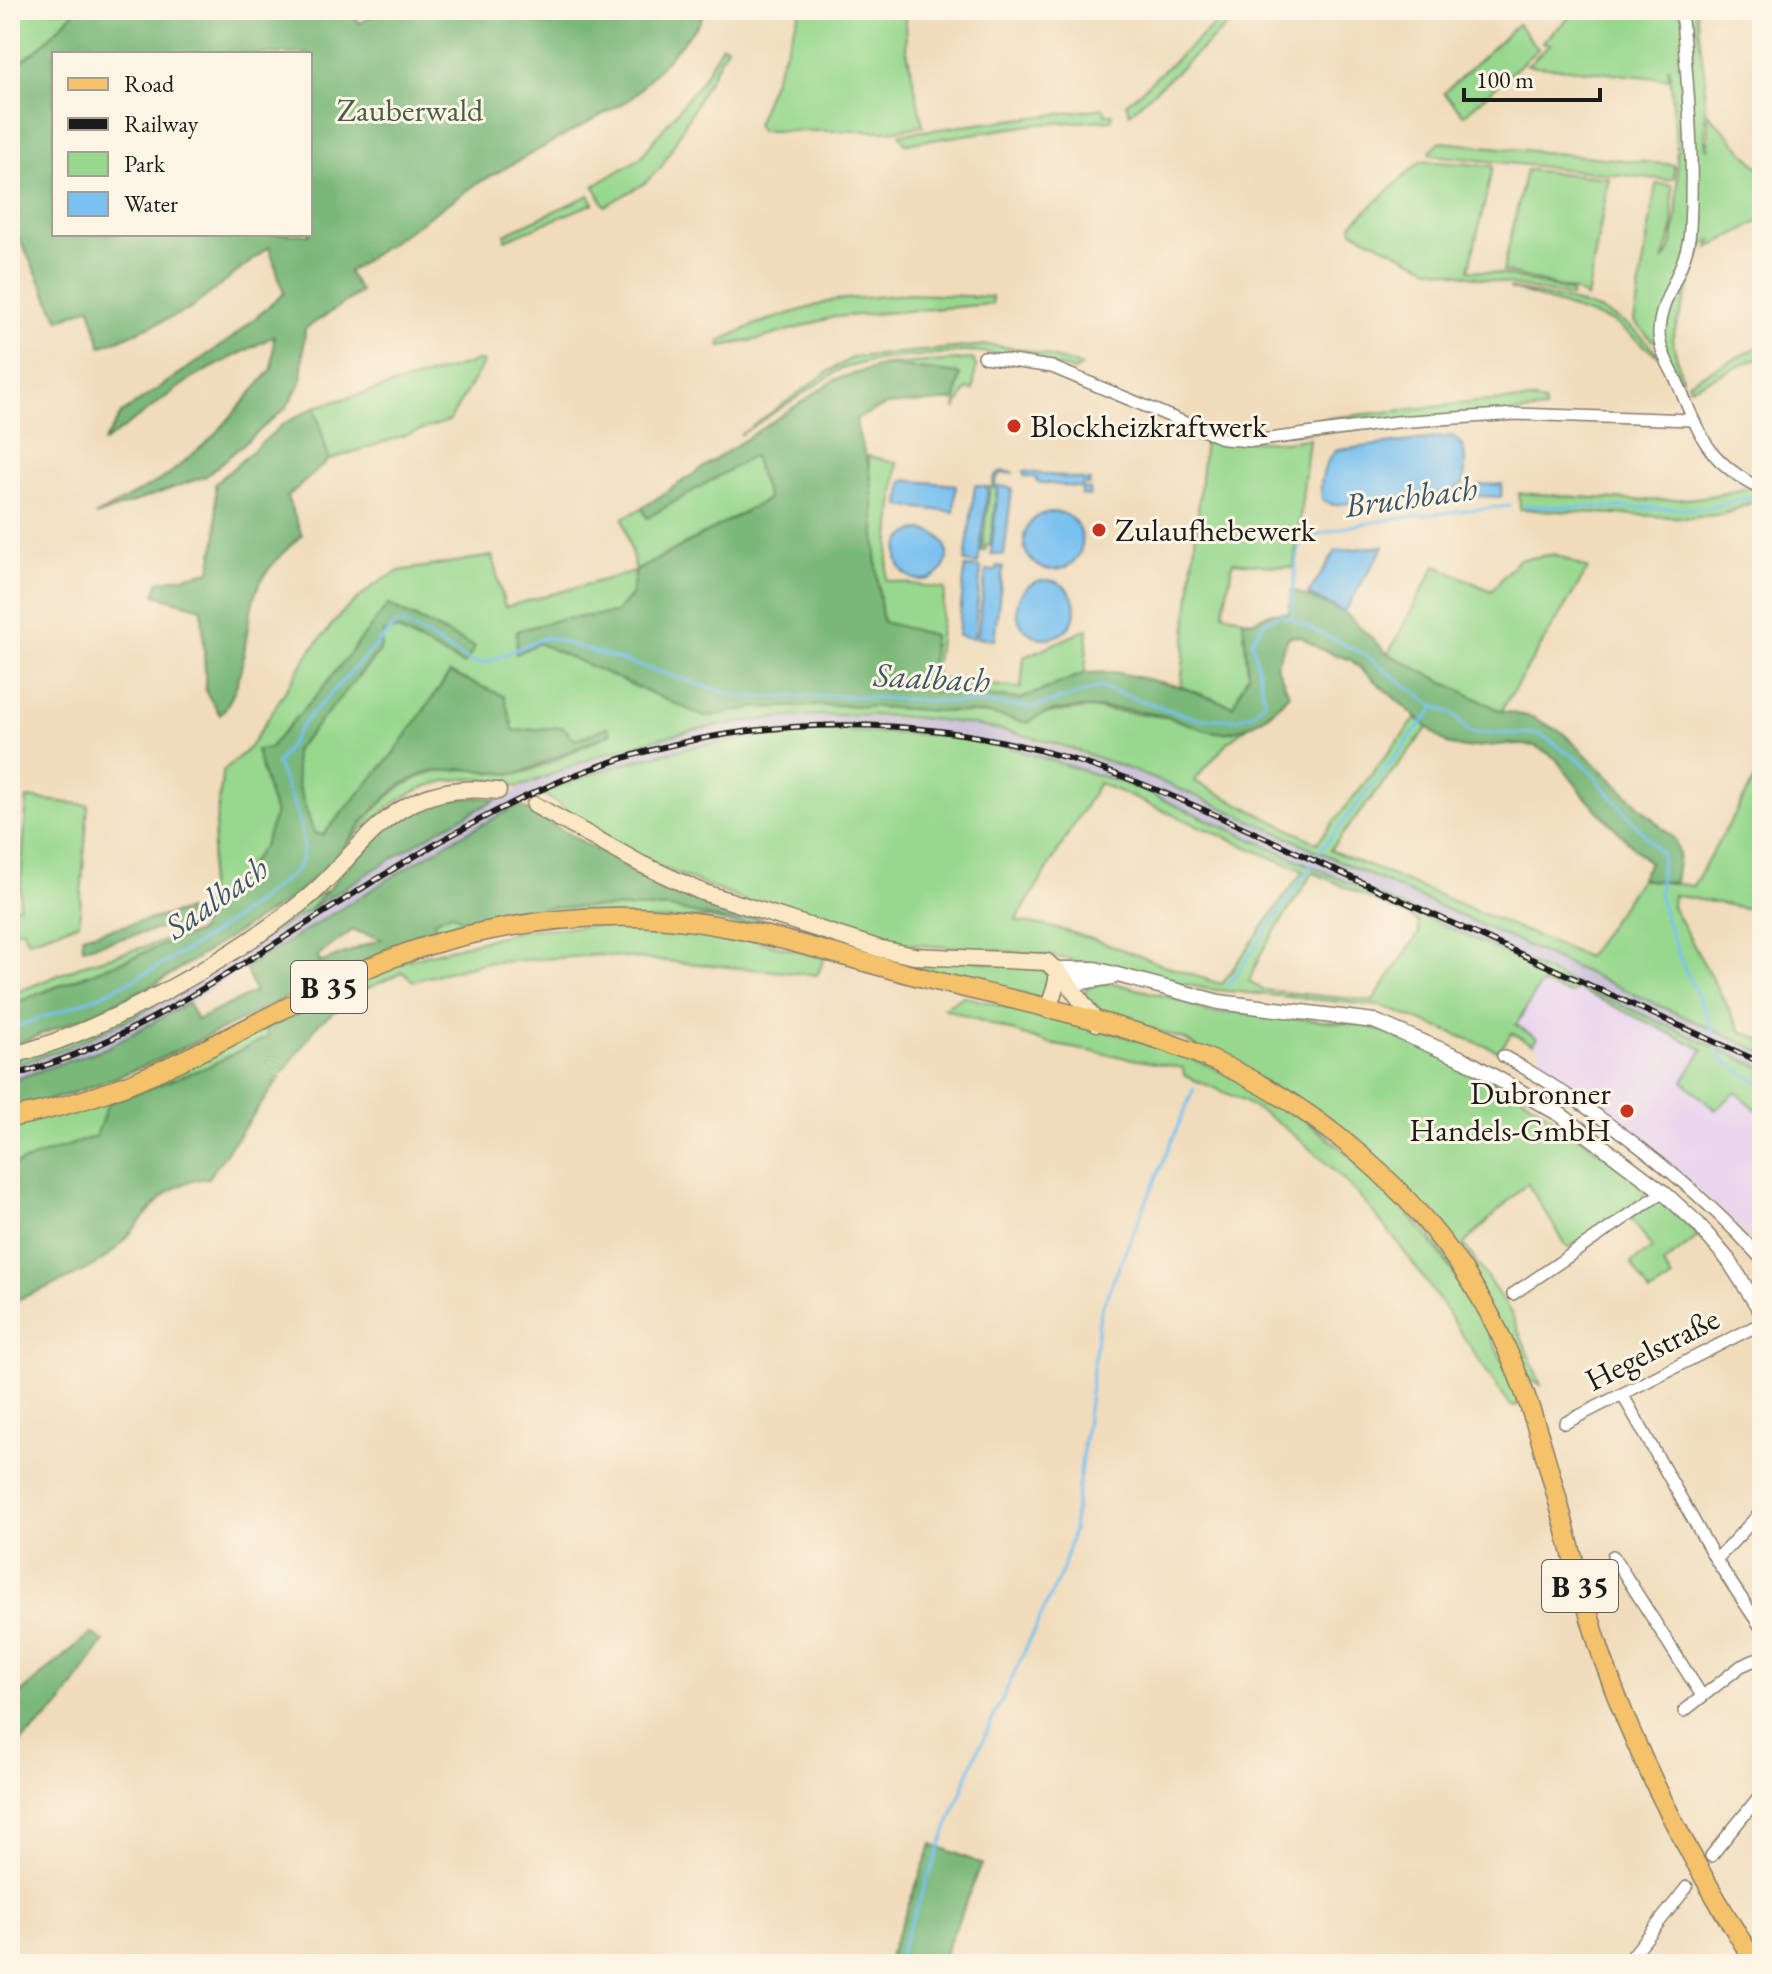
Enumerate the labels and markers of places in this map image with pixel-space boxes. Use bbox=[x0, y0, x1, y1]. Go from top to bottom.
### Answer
place label: Blockheizkraftwerk bbox=[1030, 405, 1268, 447]
marker: Blockheizkraftwerk bbox=[1005, 417, 1023, 435]
place label: Zulaufhebewerk bbox=[1115, 509, 1317, 551]
marker: Zulaufhebewerk bbox=[1090, 521, 1108, 539]
place label: Dubronner Handels-GmbH bbox=[1409, 1072, 1611, 1151]
marker: Dubronner Handels-GmbH bbox=[1618, 1102, 1636, 1120]

